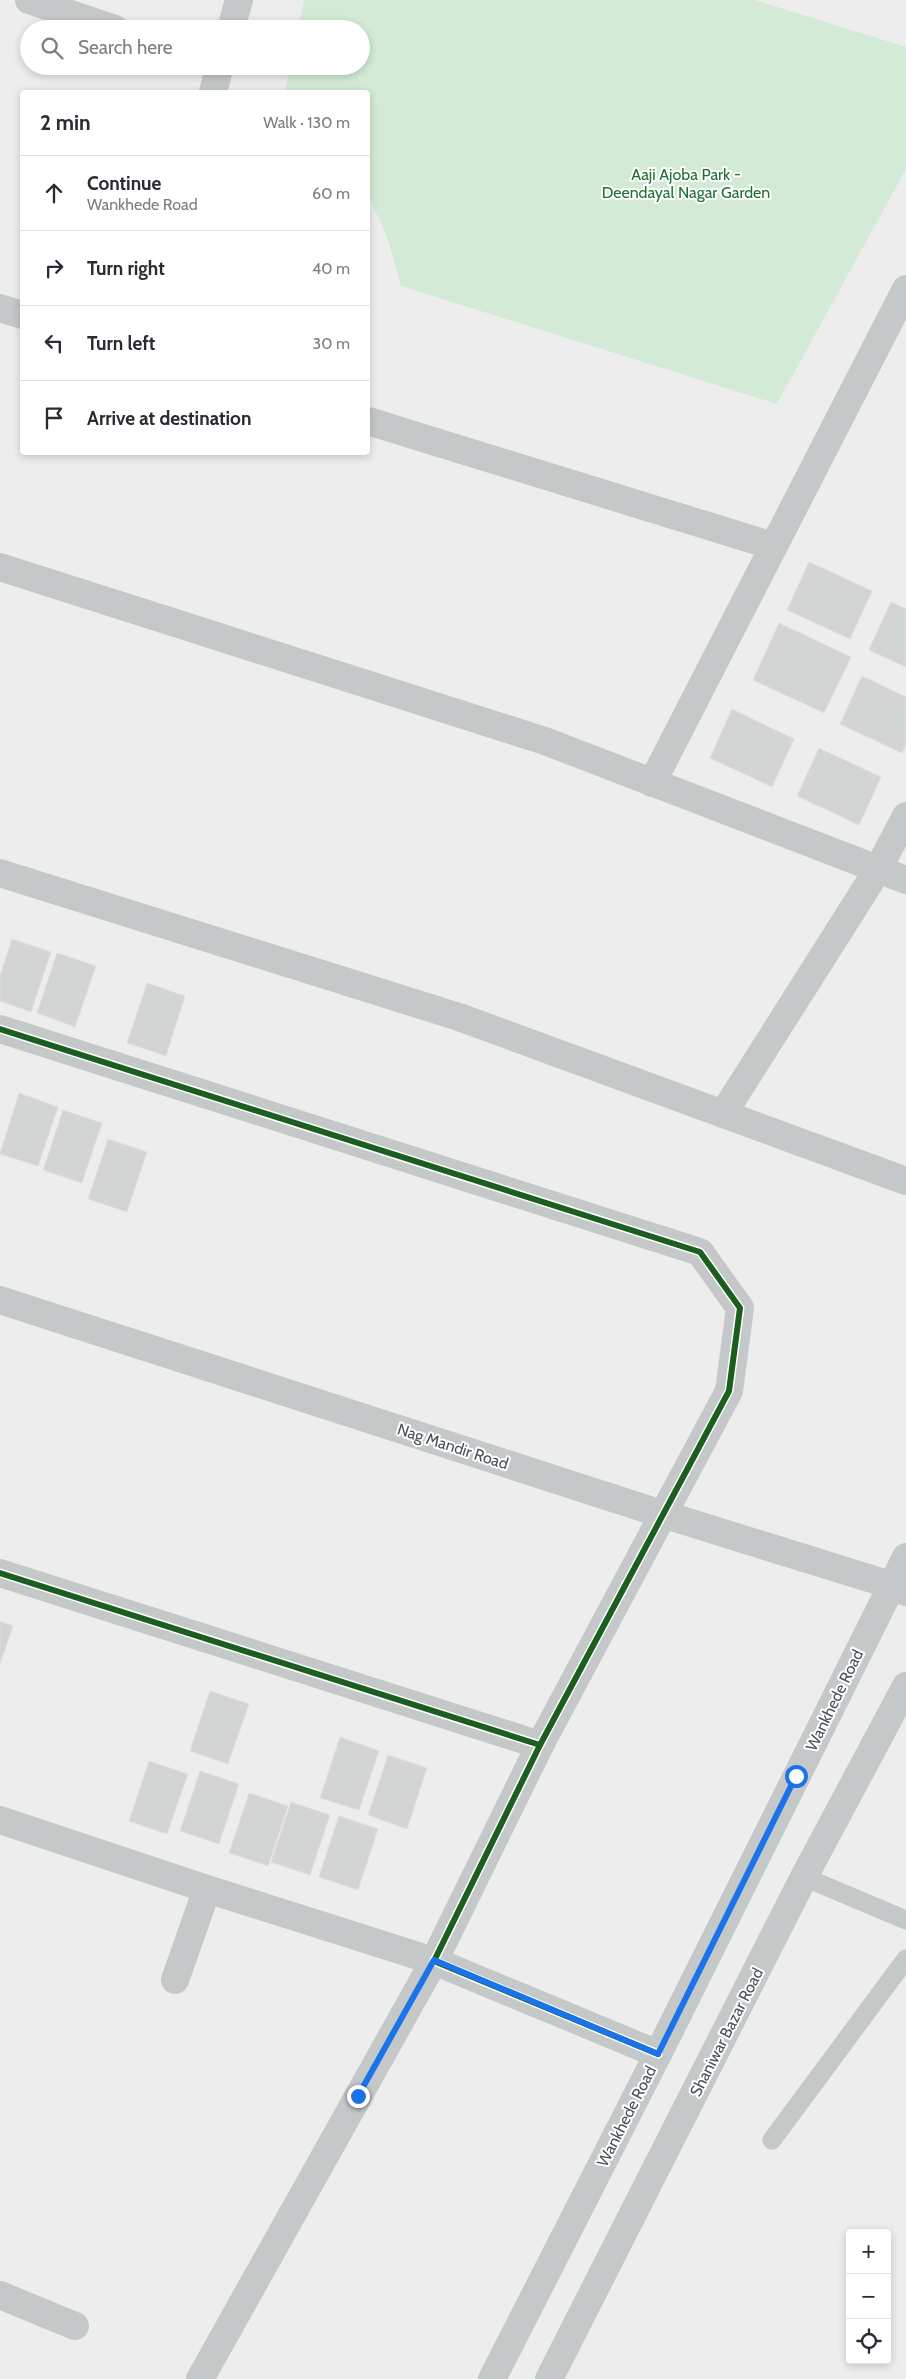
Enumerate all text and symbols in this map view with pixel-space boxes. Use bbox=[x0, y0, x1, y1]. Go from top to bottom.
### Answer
search box bbox=[20, 20, 370, 75]
icon: search bbox=[38, 34, 66, 62]
text: Search here bbox=[78, 36, 172, 59]
text: 2 min bbox=[40, 110, 91, 135]
text: Walk · 130 m bbox=[263, 113, 350, 132]
park label: Aaji Ajoba Park - Deendayal Nagar Garden bbox=[602, 165, 770, 202]
text: Continue bbox=[87, 172, 161, 195]
icon: ahead bbox=[40, 179, 68, 207]
text: 60 m bbox=[312, 184, 350, 203]
text: Wankhede Road bbox=[87, 195, 198, 214]
icon: right bbox=[40, 254, 68, 282]
text: Turn right bbox=[87, 257, 165, 280]
text: 40 m bbox=[312, 259, 350, 278]
icon: left bbox=[40, 329, 68, 357]
text: Turn left bbox=[87, 332, 155, 355]
text: 30 m bbox=[313, 334, 350, 353]
icon: arrive bbox=[40, 404, 68, 432]
text: Arrive at destination bbox=[87, 407, 251, 430]
street label: Nag Mandir Road bbox=[395, 1420, 511, 1473]
street label: Wankhede Road bbox=[802, 1646, 867, 1754]
route start bbox=[785, 1765, 808, 1788]
street label: Shaniwar Bazar Road bbox=[686, 1965, 767, 2100]
street label: Wankhede Road bbox=[593, 2063, 660, 2170]
route end bbox=[347, 2085, 370, 2108]
map controls bbox=[846, 2229, 891, 2364]
button: + bbox=[846, 2229, 891, 2274]
button: − bbox=[846, 2274, 891, 2319]
button: locate bbox=[846, 2319, 891, 2364]

